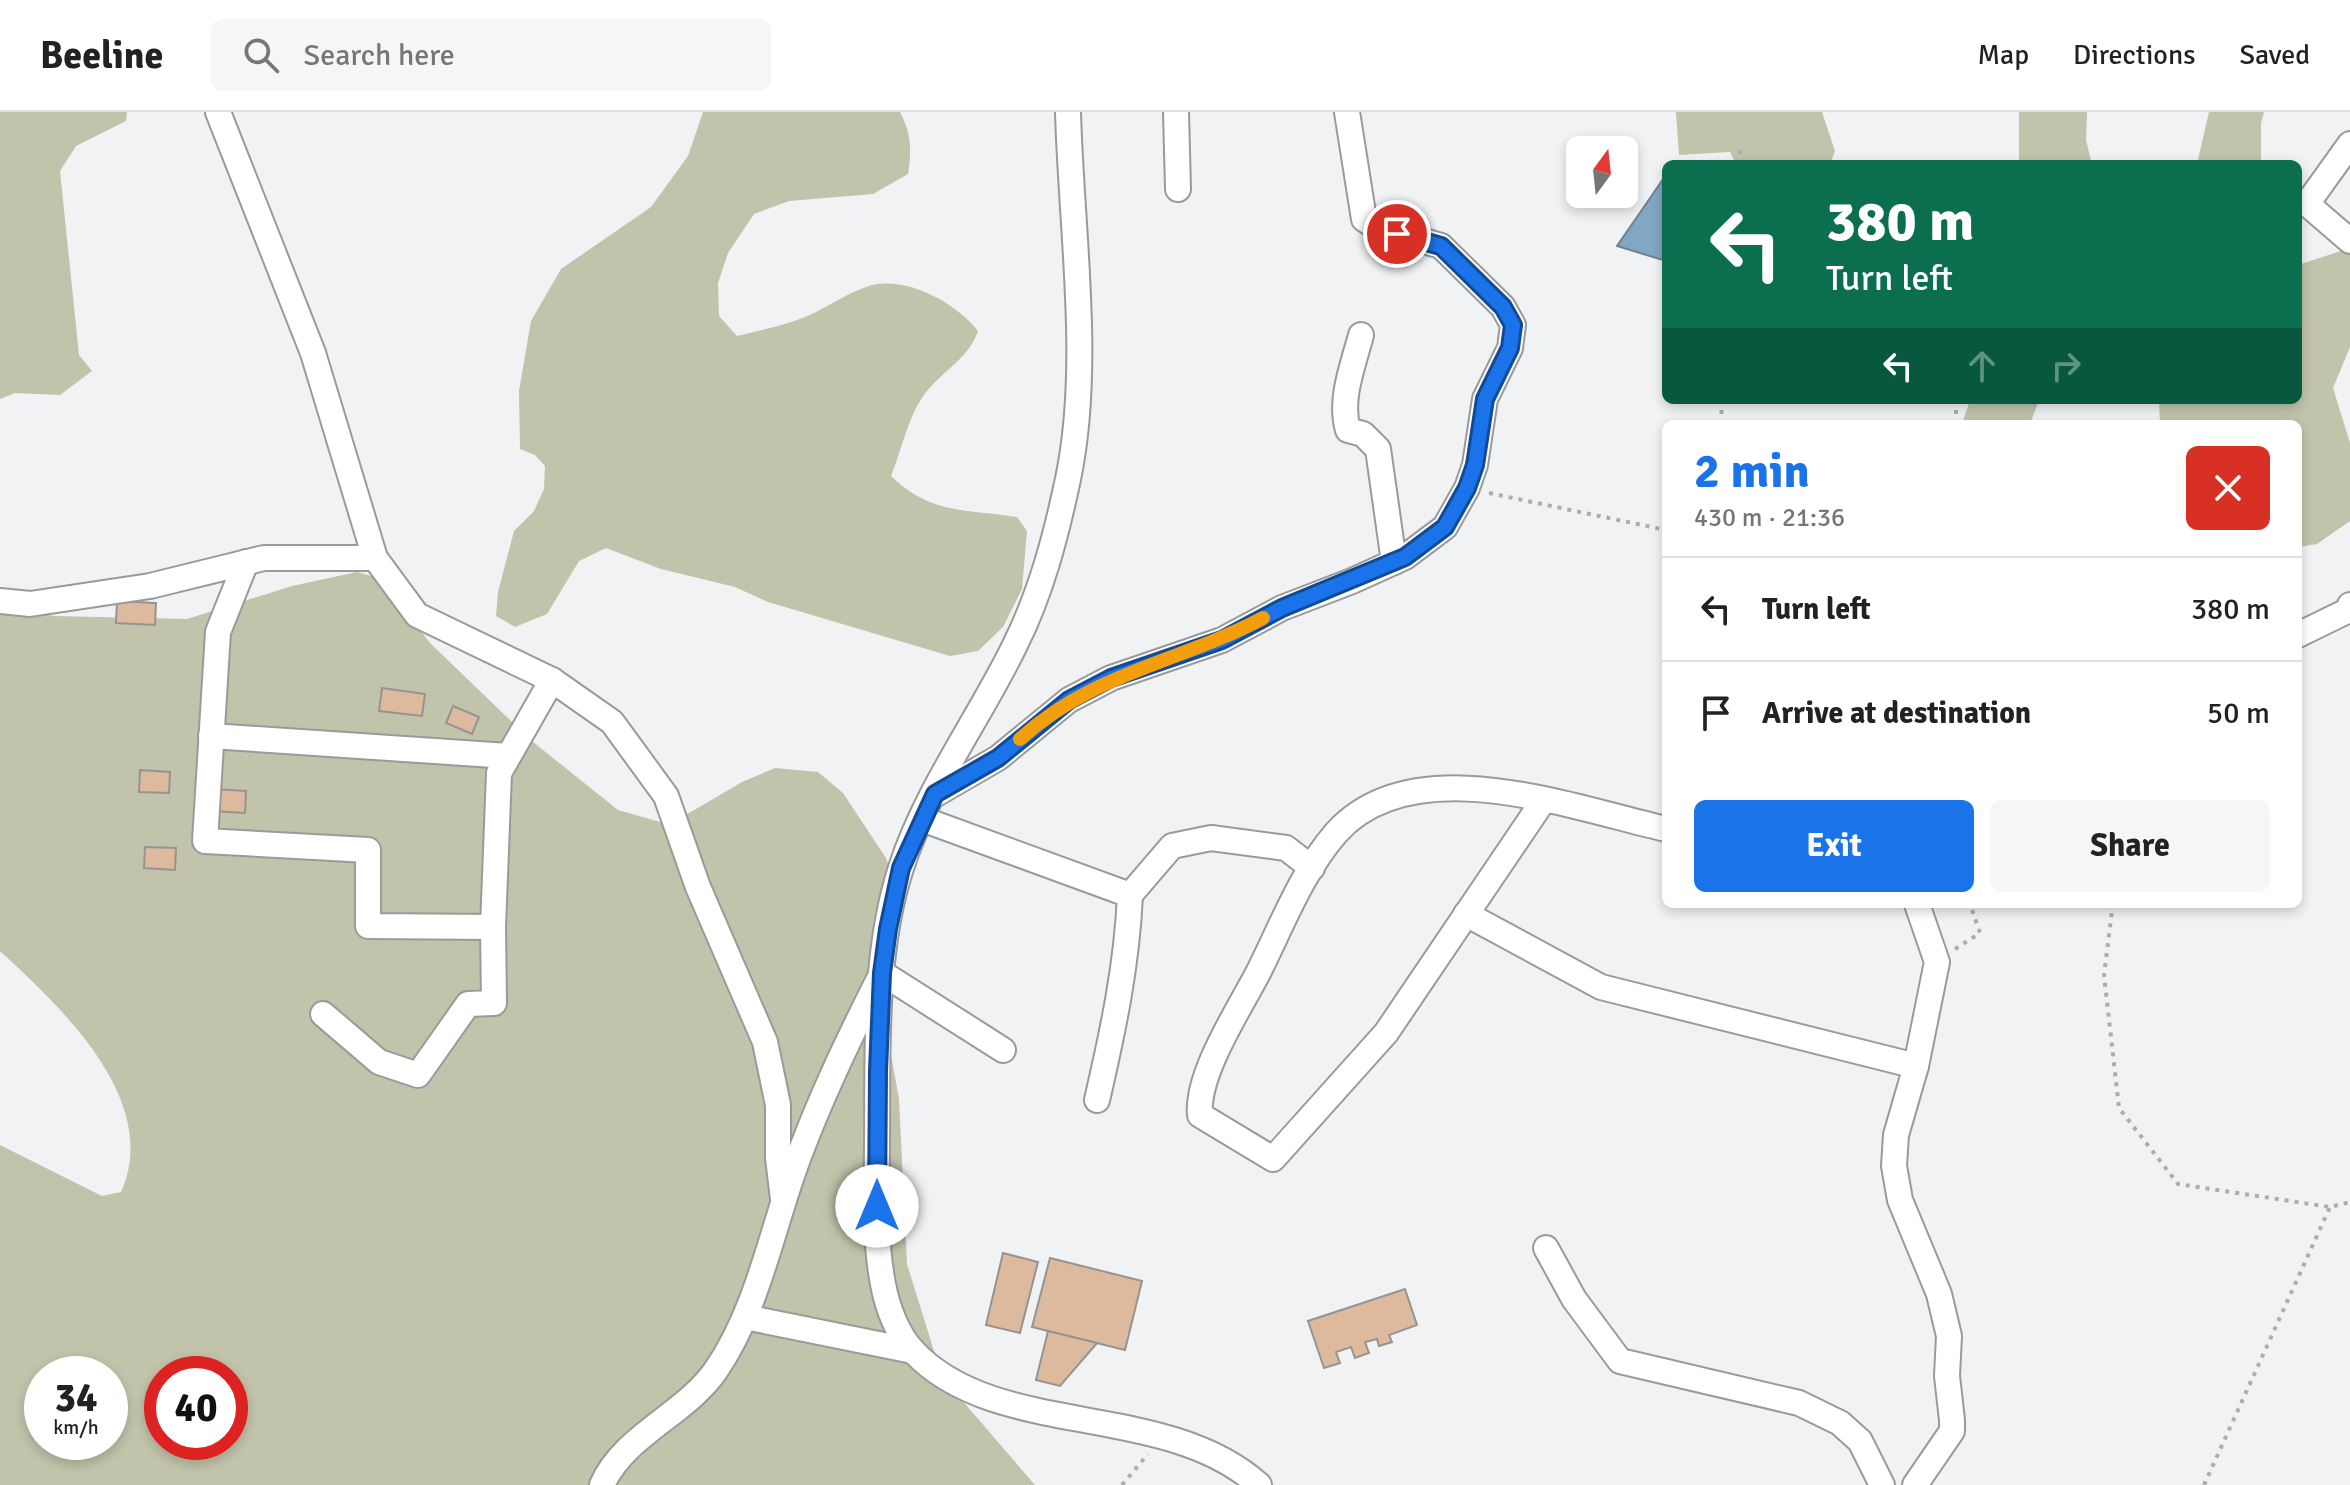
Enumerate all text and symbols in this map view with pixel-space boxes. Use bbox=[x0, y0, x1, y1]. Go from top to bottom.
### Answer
search box bbox=[211, 19, 771, 91]
text: Beeline bbox=[40, 32, 163, 79]
icon: search bbox=[239, 33, 283, 77]
text: Search here bbox=[303, 37, 455, 74]
text: Map bbox=[1977, 38, 2029, 72]
text: Directions bbox=[2073, 38, 2195, 72]
text: Saved bbox=[2239, 38, 2310, 72]
north arrow bbox=[1566, 136, 1638, 208]
map controls bbox=[1566, 136, 1638, 208]
text: 380 m bbox=[1826, 187, 1974, 256]
icon: left bbox=[1694, 192, 1798, 296]
pin bbox=[1363, 200, 1431, 268]
icon: arrive bbox=[1375, 212, 1419, 256]
text: Turn left bbox=[1826, 256, 1953, 301]
icon: left bbox=[1876, 344, 1920, 388]
icon: ahead bbox=[1960, 344, 2004, 388]
icon: right bbox=[2044, 344, 2088, 388]
text: 2 min bbox=[1694, 442, 1810, 501]
button: close bbox=[2186, 446, 2270, 530]
text: 430 m · 21:36 bbox=[1694, 502, 1845, 534]
icon: left bbox=[1694, 587, 1738, 631]
text: Turn left bbox=[1762, 591, 1871, 628]
text: 380 m bbox=[2191, 591, 2270, 628]
icon: arrive bbox=[1694, 691, 1738, 735]
text: Arrive at destination bbox=[1762, 695, 2031, 732]
text: 50 m bbox=[2207, 695, 2270, 732]
button: Exit bbox=[1694, 800, 1974, 892]
button: Share bbox=[1990, 800, 2270, 892]
position arrow bbox=[835, 1164, 919, 1248]
speed limit sign: 40 bbox=[144, 1356, 248, 1460]
text: 34 bbox=[54, 1373, 98, 1423]
text: km/h bbox=[53, 1415, 99, 1440]

